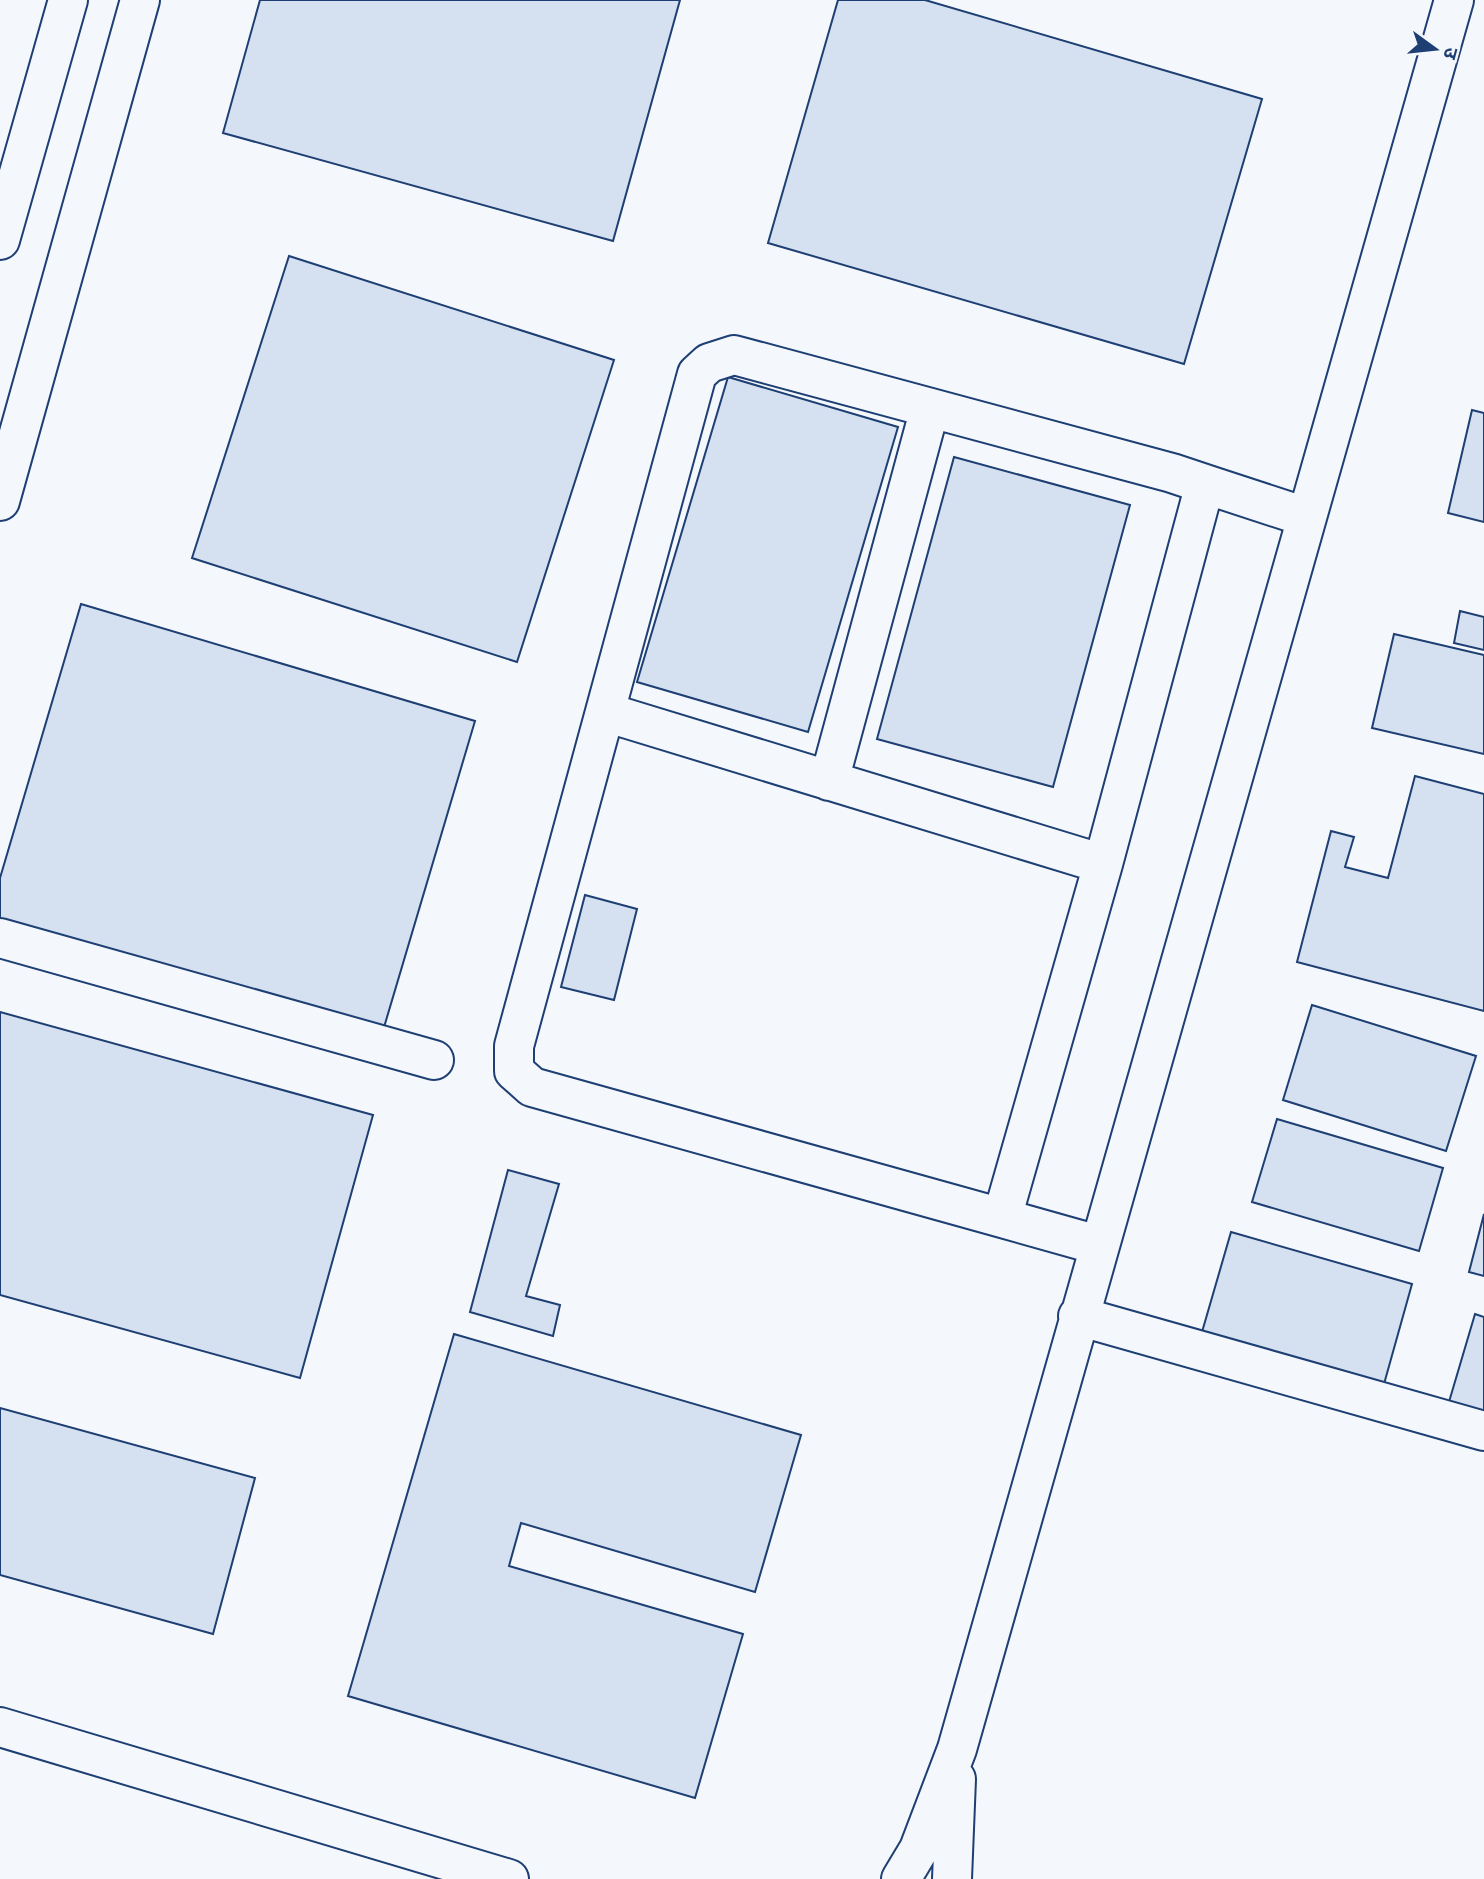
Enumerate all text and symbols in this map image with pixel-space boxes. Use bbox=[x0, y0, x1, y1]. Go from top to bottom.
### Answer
north arrow bbox=[1400, 14, 1470, 84]
text: उ bbox=[1438, 45, 1464, 63]

